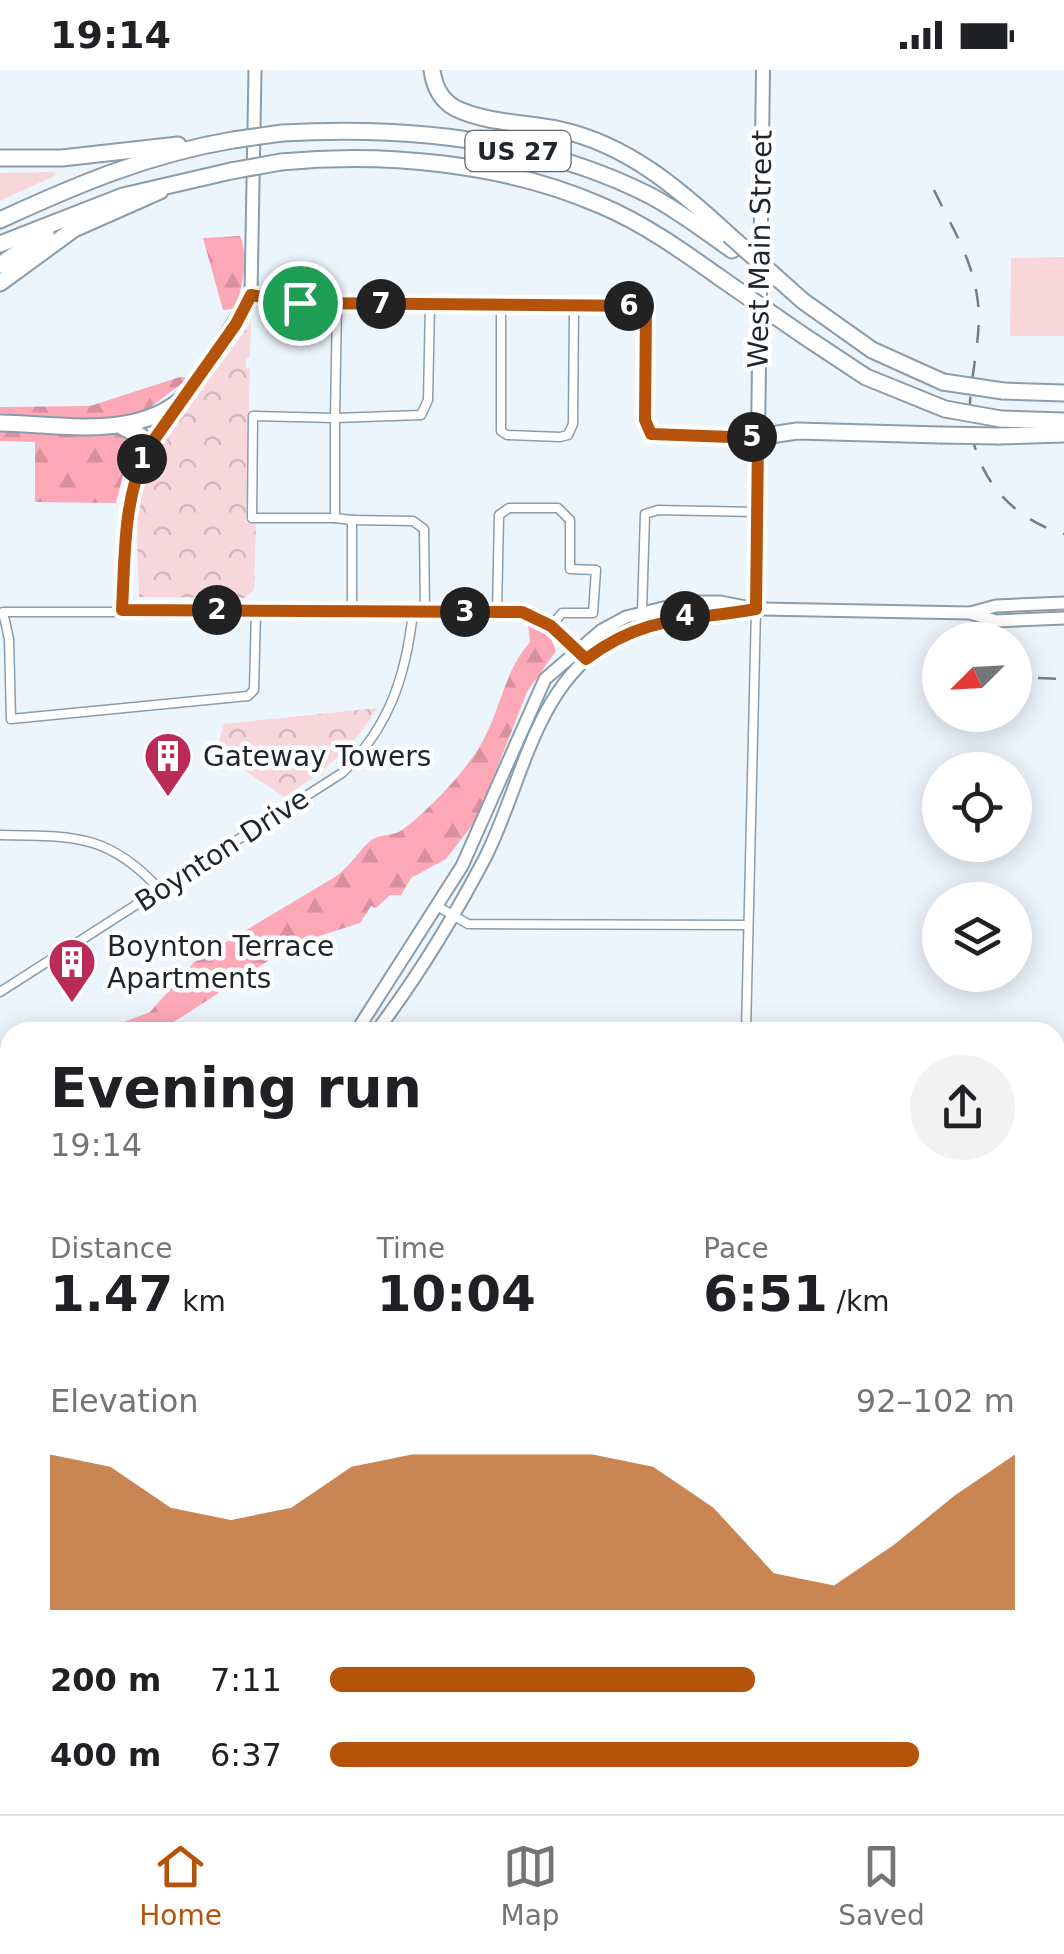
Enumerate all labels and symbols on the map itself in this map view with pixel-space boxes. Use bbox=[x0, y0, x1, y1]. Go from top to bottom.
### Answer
street label: West Main Street bbox=[741, 129, 779, 369]
road number: US 27 bbox=[466, 131, 570, 171]
pin bbox=[258, 261, 343, 346]
pin: 7 bbox=[356, 279, 406, 329]
pin: 6 bbox=[604, 281, 654, 331]
pin: 5 bbox=[727, 412, 777, 462]
pin: 1 bbox=[117, 434, 167, 484]
pin: 2 bbox=[192, 585, 242, 635]
pin: 3 bbox=[440, 587, 490, 637]
pin: 4 bbox=[660, 591, 710, 641]
north arrow bbox=[922, 622, 1032, 732]
building icon: Gateway Towers bbox=[142, 730, 194, 798]
place label: Gateway Towers bbox=[203, 740, 431, 773]
street label: Boynton Drive bbox=[129, 782, 315, 918]
place label: Boynton Terrace Apartments bbox=[107, 930, 334, 995]
building icon: Boynton Terrace Apartments bbox=[46, 936, 98, 1004]

